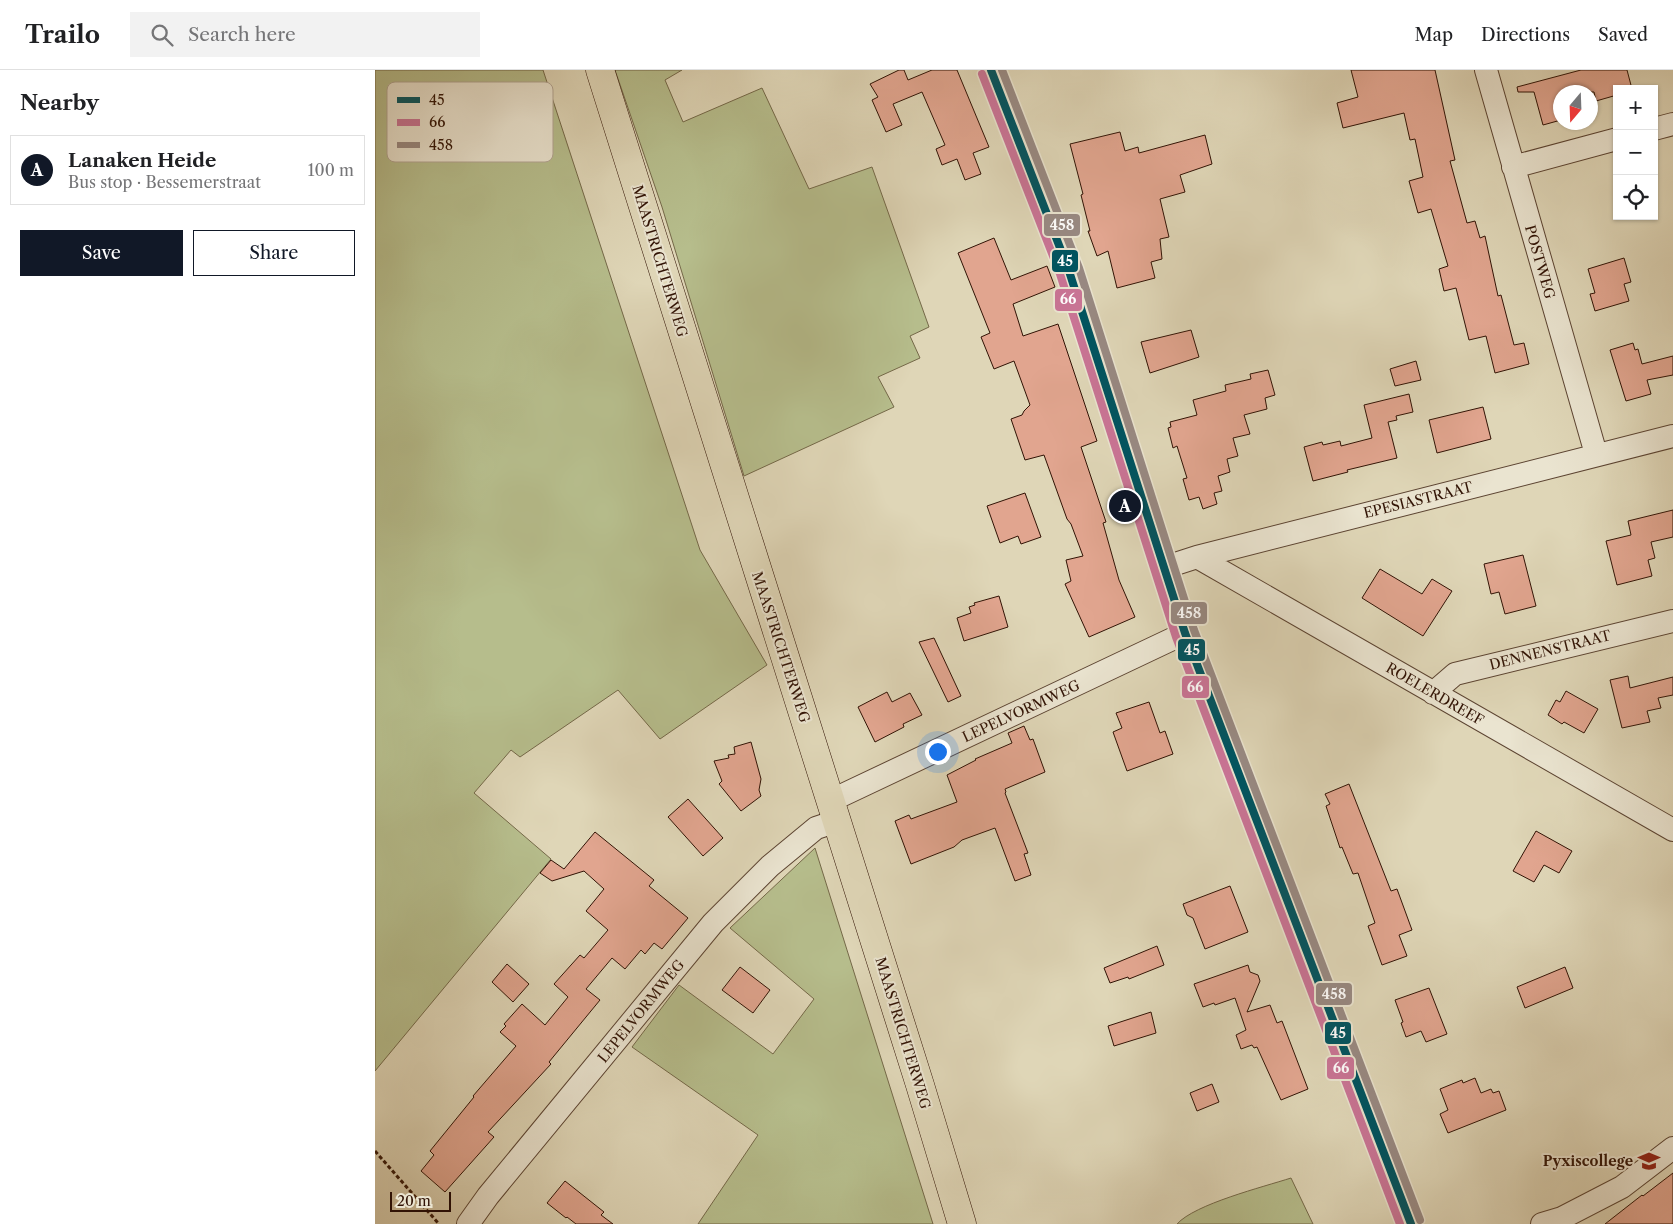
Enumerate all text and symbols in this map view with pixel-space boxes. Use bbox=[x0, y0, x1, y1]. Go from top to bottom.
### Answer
search box bbox=[130, 12, 480, 57]
text: Trailo bbox=[25, 20, 100, 49]
icon: search bbox=[148, 21, 176, 49]
text: Search here bbox=[188, 23, 296, 46]
text: Map bbox=[1414, 24, 1453, 46]
text: Directions bbox=[1481, 24, 1570, 46]
text: Saved bbox=[1598, 24, 1648, 46]
legend bbox=[387, 82, 553, 162]
north arrow bbox=[1553, 85, 1598, 130]
map controls bbox=[1613, 85, 1658, 220]
button: + bbox=[1613, 85, 1658, 130]
text: Nearby bbox=[20, 90, 99, 115]
text: 45 bbox=[429, 91, 445, 109]
text: 66 bbox=[429, 113, 445, 131]
button: − bbox=[1613, 130, 1658, 175]
text: 458 bbox=[429, 136, 453, 154]
text: Lanaken Heide bbox=[68, 149, 216, 172]
text: A bbox=[31, 160, 43, 180]
text: 100 m bbox=[308, 160, 354, 180]
text: Bus stop · Bessemerstraat bbox=[68, 172, 261, 192]
button: locate bbox=[1613, 175, 1658, 220]
street label: MAASTRICHTERWEG bbox=[628, 183, 692, 339]
line badge: 458 bbox=[1043, 213, 1081, 237]
text: 458 bbox=[1050, 216, 1074, 234]
street label: POSTWEG bbox=[1521, 223, 1559, 301]
button: Save bbox=[20, 230, 183, 276]
button: Share bbox=[193, 230, 355, 276]
line badge: 45 bbox=[1051, 249, 1079, 273]
text: 45 bbox=[1057, 252, 1073, 270]
line badge: 66 bbox=[1054, 288, 1083, 312]
text: 66 bbox=[1060, 290, 1076, 308]
street label: EPESIASTRAAT bbox=[1362, 478, 1475, 522]
pin: A bbox=[1109, 487, 1141, 525]
street label: MAASTRICHTERWEG bbox=[748, 569, 814, 725]
line badge: 458 bbox=[1170, 601, 1208, 625]
text: 458 bbox=[1177, 604, 1201, 622]
street label: DENNENSTRAAT bbox=[1487, 626, 1613, 674]
line badge: 45 bbox=[1177, 638, 1206, 662]
text: 45 bbox=[1184, 641, 1200, 659]
street label: ROELERDREEF bbox=[1383, 659, 1487, 729]
line badge: 66 bbox=[1181, 675, 1210, 699]
street label: LEPELVORMWEG bbox=[959, 676, 1083, 746]
text: 66 bbox=[1187, 678, 1203, 696]
your location bbox=[925, 739, 951, 765]
street label: MAASTRICHTERWEG bbox=[871, 955, 935, 1111]
street label: LEPELVORMWEG bbox=[594, 956, 688, 1066]
line badge: 458 bbox=[1315, 982, 1353, 1006]
text: 458 bbox=[1322, 985, 1346, 1003]
line badge: 45 bbox=[1324, 1021, 1352, 1045]
text: 45 bbox=[1330, 1024, 1346, 1042]
line badge: 66 bbox=[1326, 1056, 1355, 1080]
text: 66 bbox=[1333, 1059, 1349, 1077]
school or university icon: Pyxiscollege bbox=[1636, 1148, 1662, 1174]
place label: Pyxiscollege bbox=[1543, 1152, 1633, 1170]
scale bar bbox=[390, 1189, 451, 1212]
text: 20 m bbox=[397, 1192, 431, 1210]

